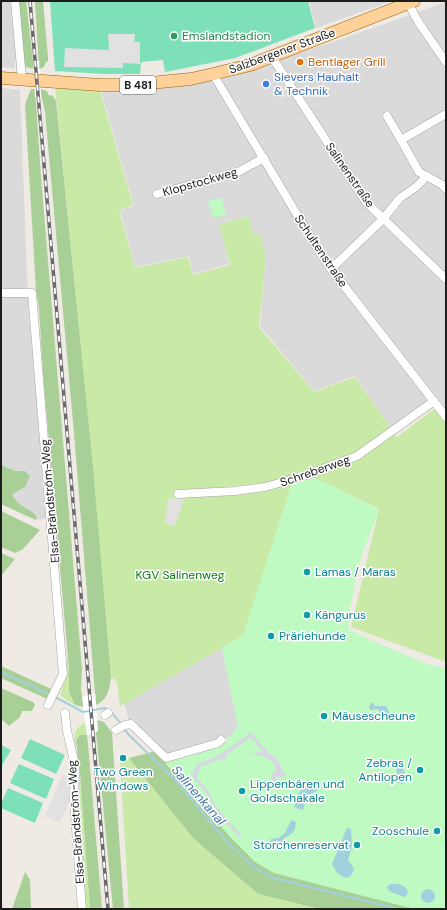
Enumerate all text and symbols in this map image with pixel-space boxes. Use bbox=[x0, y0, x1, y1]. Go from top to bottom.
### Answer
street label: Salzbergener Straße bbox=[227, 24, 338, 78]
place label: Emslandstadion bbox=[182, 28, 271, 44]
marker: Emslandstadion bbox=[169, 31, 179, 41]
place label: Bentlager Grill bbox=[308, 54, 386, 70]
marker: Bentlager Grill bbox=[295, 57, 305, 67]
place label: Sievers Hauhalt & Technik bbox=[274, 69, 360, 99]
road number: B 481 bbox=[120, 76, 156, 94]
marker: Sievers Hauhalt & Technik bbox=[261, 79, 271, 89]
street label: Salinenstraße bbox=[322, 139, 378, 211]
street label: Klopstockweg bbox=[161, 164, 240, 200]
street label: Schultenstraße bbox=[291, 211, 351, 291]
street label: Elsa-Brändström-Weg bbox=[37, 438, 63, 564]
street label: Schreberweg bbox=[278, 451, 352, 490]
place label: Lamas / Maras bbox=[315, 564, 396, 580]
park label: KGV Salinenweg bbox=[136, 567, 225, 583]
marker: Lamas / Maras bbox=[302, 567, 312, 577]
place label: Kängurus bbox=[315, 607, 366, 623]
marker: Kängurus bbox=[302, 610, 312, 620]
place label: Präriehunde bbox=[279, 628, 346, 644]
marker: Präriehunde bbox=[266, 631, 276, 641]
place label: Mäusescheune bbox=[332, 708, 416, 724]
marker: Mäusescheune bbox=[319, 711, 329, 721]
marker: Two Green Windows bbox=[118, 753, 128, 763]
place label: Zebras / Antilopen bbox=[359, 755, 412, 785]
street label: Elsa-Brändström-Weg bbox=[64, 759, 88, 884]
water label: Salinenkanal bbox=[168, 762, 230, 830]
place label: Two Green Windows bbox=[93, 764, 153, 794]
marker: Zebras / Antilopen bbox=[415, 765, 425, 775]
place label: Lippenbären und Goldschakale bbox=[250, 776, 344, 806]
marker: Lippenbären und Goldschakale bbox=[237, 786, 247, 796]
place label: Zooschule bbox=[372, 823, 429, 839]
marker: Zooschule bbox=[432, 826, 442, 836]
place label: Storchenreservat bbox=[253, 837, 349, 853]
marker: Storchenreservat bbox=[352, 840, 362, 850]

